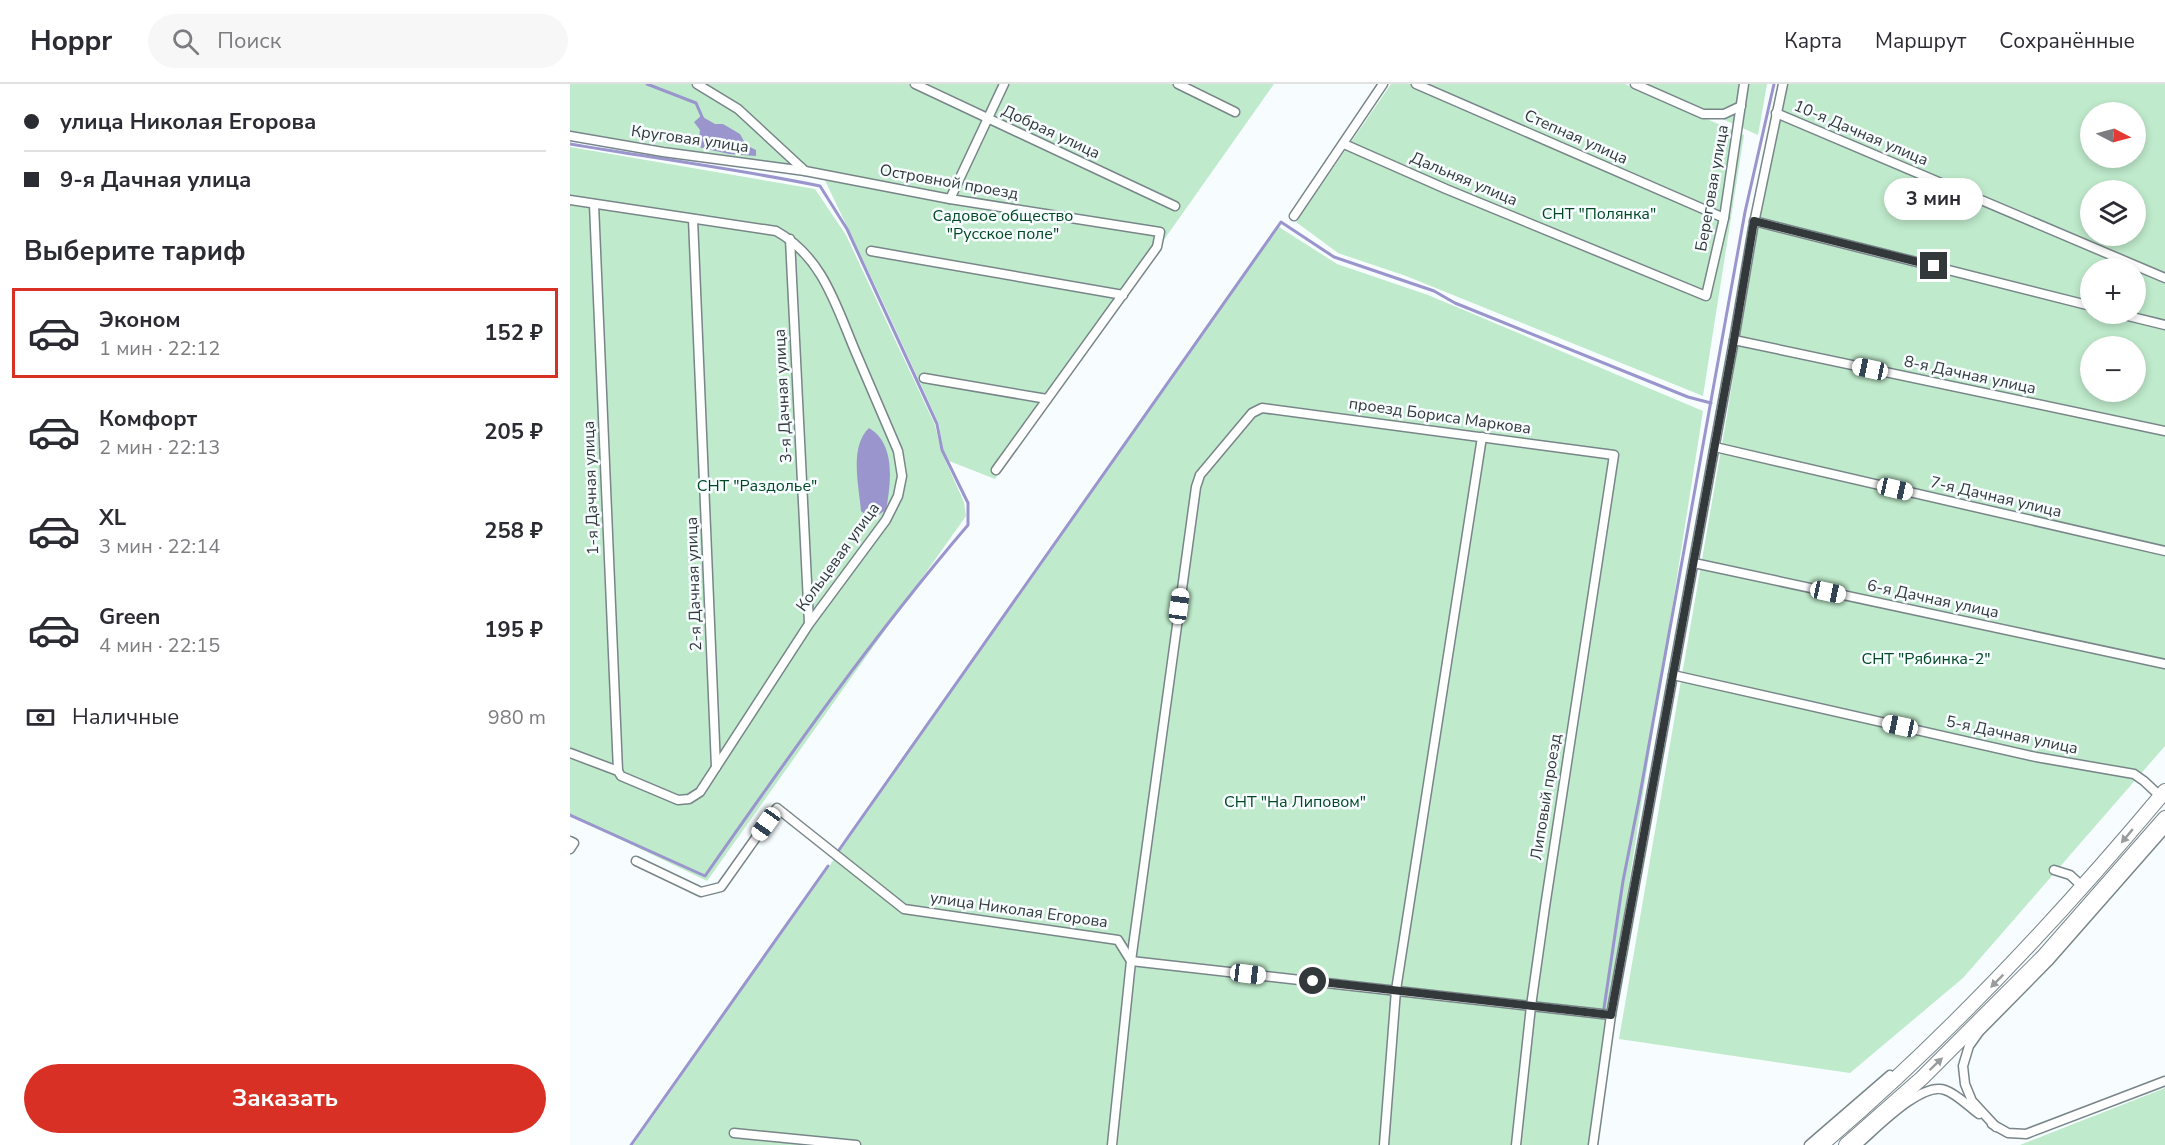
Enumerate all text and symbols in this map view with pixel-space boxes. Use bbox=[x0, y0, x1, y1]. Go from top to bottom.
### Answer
search box bbox=[148, 14, 568, 68]
text: Hoppr bbox=[30, 22, 112, 60]
icon: search bbox=[169, 25, 202, 58]
text: Поиск bbox=[217, 26, 281, 56]
text: Карта bbox=[1784, 27, 1842, 55]
text: Маршрут bbox=[1875, 27, 1966, 55]
text: Сохранённые bbox=[1999, 27, 2135, 55]
street label: 10-я Дачная улица bbox=[1790, 95, 1932, 171]
street label: Добрая улица bbox=[998, 100, 1104, 164]
north arrow bbox=[2080, 102, 2146, 168]
map controls bbox=[2080, 102, 2146, 402]
street label: Степная улица bbox=[1521, 104, 1631, 170]
text: улица Николая Егорова bbox=[60, 107, 316, 137]
street label: Круговая улица bbox=[630, 120, 750, 158]
street label: Береговая улица bbox=[1690, 123, 1734, 253]
street label: Дальняя улица bbox=[1407, 147, 1521, 211]
street label: Островной проезд bbox=[878, 159, 1021, 205]
text: 9-я Дачная улица bbox=[60, 165, 251, 195]
callout: 3 мин bbox=[1884, 179, 1984, 221]
button: layers bbox=[2080, 180, 2146, 246]
text: 3 мин bbox=[1906, 185, 1961, 212]
park label: СНТ "Полянка" bbox=[1542, 203, 1656, 225]
park label: Садовое общество "Русское поле" bbox=[933, 205, 1073, 245]
text: Выберите тариф bbox=[24, 233, 246, 270]
route end bbox=[1920, 252, 1947, 279]
button: + bbox=[2080, 258, 2146, 324]
text: Эконом bbox=[99, 305, 181, 335]
icon: car bbox=[27, 306, 81, 360]
text: 152 ₽ bbox=[484, 318, 543, 348]
street label: 3-я Дачная улица bbox=[768, 328, 798, 464]
text: 1 мин · 22:12 bbox=[99, 335, 220, 362]
button: − bbox=[2080, 336, 2146, 402]
street label: 8-я Дачная улица bbox=[1902, 350, 2038, 400]
car bbox=[1851, 356, 1889, 382]
street label: проезд Бориса Маркова bbox=[1348, 392, 1532, 440]
text: Комфорт bbox=[99, 404, 197, 434]
icon: car bbox=[27, 405, 81, 459]
text: 205 ₽ bbox=[484, 417, 543, 447]
street label: 1-я Дачная улица bbox=[578, 420, 604, 556]
text: 2 мин · 22:13 bbox=[99, 434, 220, 461]
street label: 7-я Дачная улица bbox=[1928, 471, 2064, 523]
park label: СНТ "Раздолье" bbox=[697, 475, 817, 497]
car bbox=[1875, 476, 1915, 502]
street label: Кольцевая улица bbox=[791, 498, 885, 616]
text: XL bbox=[99, 503, 126, 533]
icon: car bbox=[27, 504, 81, 558]
text: 258 ₽ bbox=[484, 516, 543, 546]
street label: 2-я Дачная улица bbox=[681, 516, 707, 652]
text: 3 мин · 22:14 bbox=[99, 533, 220, 560]
street label: 6-я Дачная улица bbox=[1865, 574, 2001, 624]
car bbox=[1809, 579, 1847, 605]
car bbox=[1168, 587, 1190, 625]
text: Green bbox=[99, 602, 160, 632]
icon: car bbox=[27, 603, 81, 657]
text: 195 ₽ bbox=[484, 615, 543, 645]
text: 4 мин · 22:15 bbox=[99, 632, 220, 659]
park label: СНТ "Рябинка-2" bbox=[1861, 648, 1991, 670]
icon: cash bbox=[24, 701, 57, 734]
text: Наличные bbox=[72, 702, 179, 732]
text: 980 m bbox=[488, 704, 546, 731]
street label: 5-я Дачная улица bbox=[1944, 710, 2080, 760]
car bbox=[1881, 713, 1919, 739]
street label: Липовый проезд bbox=[1525, 732, 1567, 862]
park label: СНТ "На Липовом" bbox=[1224, 791, 1366, 813]
car bbox=[748, 804, 784, 844]
one-way arrow bbox=[2121, 828, 2134, 844]
street label: улица Николая Егорова bbox=[929, 887, 1109, 933]
car bbox=[1229, 963, 1267, 985]
route start bbox=[1299, 967, 1326, 994]
one-way arrow bbox=[1989, 974, 2004, 988]
one-way arrow bbox=[1929, 1057, 1943, 1071]
button: Заказать bbox=[24, 1064, 546, 1133]

